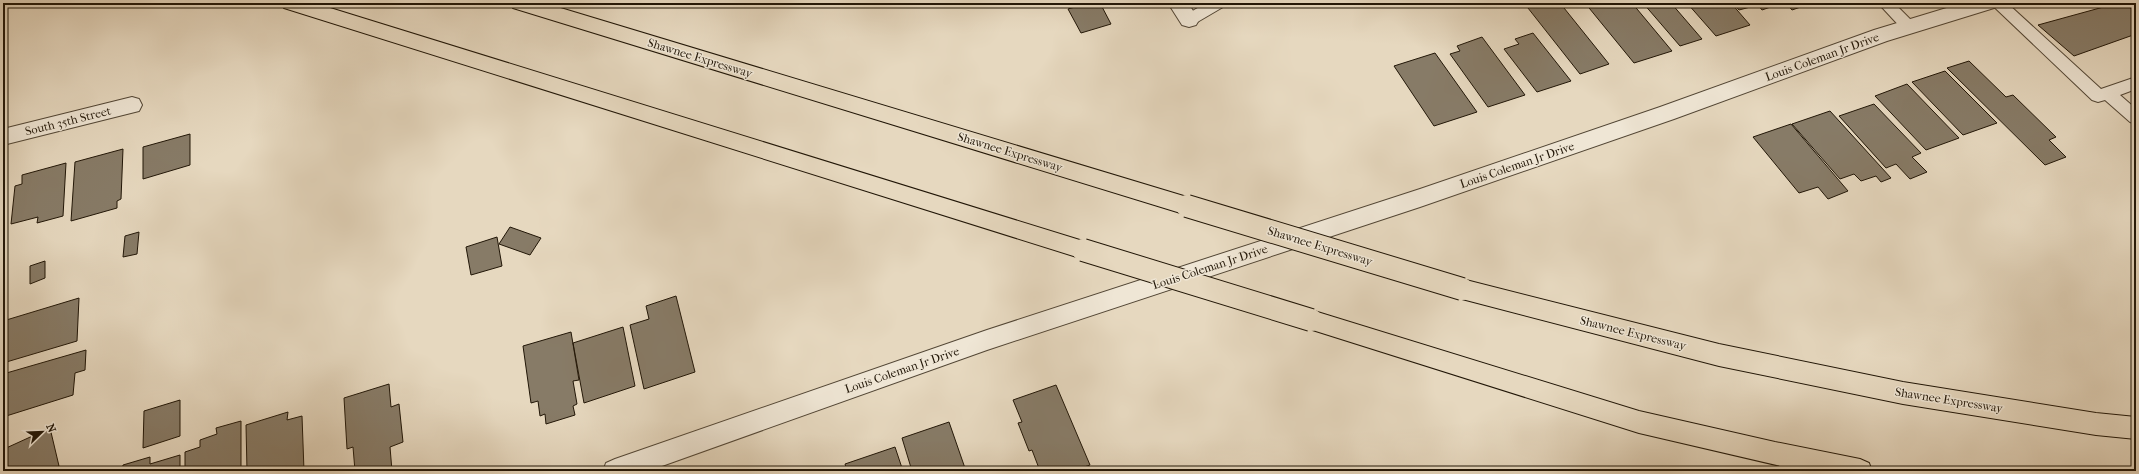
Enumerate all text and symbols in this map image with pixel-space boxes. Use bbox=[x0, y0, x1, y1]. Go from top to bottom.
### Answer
street label: Louis Coleman Jr Drive bbox=[1763, 30, 1881, 84]
street label: Shawnee Expressway bbox=[646, 35, 755, 81]
street label: South 35th Street bbox=[24, 103, 113, 138]
street label: Shawnee Expressway bbox=[956, 129, 1065, 175]
street label: Louis Coleman Jr Drive bbox=[1458, 139, 1576, 191]
street label: Shawnee Expressway bbox=[1266, 223, 1375, 269]
street label: Louis Coleman Jr Drive bbox=[1151, 242, 1269, 292]
street label: Shawnee Expressway bbox=[1578, 313, 1688, 353]
street label: Louis Coleman Jr Drive bbox=[843, 344, 961, 396]
street label: Shawnee Expressway bbox=[1894, 385, 2004, 416]
north arrow bbox=[22, 412, 62, 452]
text: N bbox=[43, 422, 59, 435]

